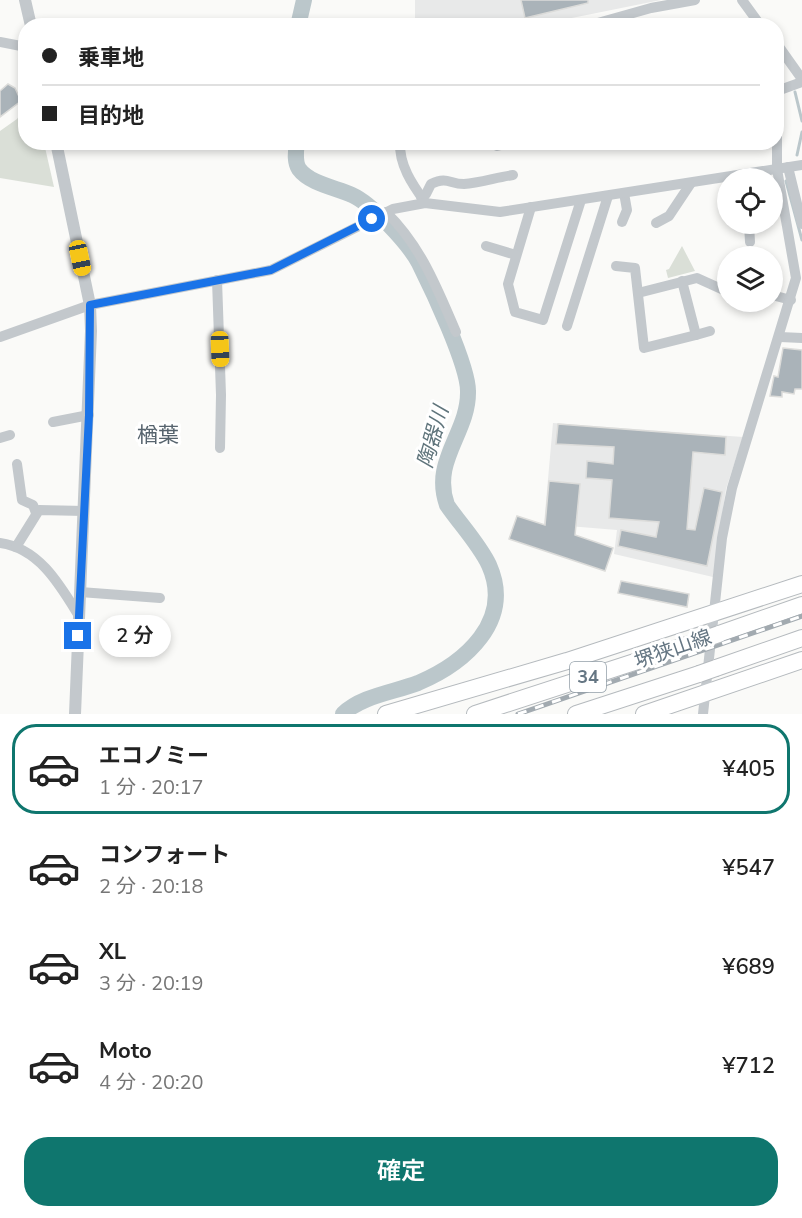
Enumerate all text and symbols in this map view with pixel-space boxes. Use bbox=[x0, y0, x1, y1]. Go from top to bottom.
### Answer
text: 乗車地 bbox=[78, 43, 144, 73]
text: 目的地 bbox=[78, 101, 144, 131]
map controls bbox=[717, 168, 783, 312]
button: locate bbox=[717, 168, 783, 234]
route start bbox=[358, 205, 385, 232]
car bbox=[67, 239, 93, 277]
button: layers bbox=[717, 246, 783, 312]
car bbox=[210, 331, 230, 367]
water label: 陶器川 bbox=[411, 401, 456, 471]
district label: 楢葉 bbox=[137, 421, 179, 449]
callout: 2 分 bbox=[99, 615, 171, 657]
route end bbox=[64, 622, 91, 649]
text: 2 分 bbox=[116, 622, 154, 649]
street label: 堺狭山線 bbox=[631, 623, 715, 675]
road number: 34 bbox=[570, 662, 606, 692]
text: エコノミー bbox=[99, 741, 209, 771]
icon: car bbox=[27, 742, 81, 796]
text: ¥405 bbox=[722, 754, 775, 784]
text: 1 分 · 20:17 bbox=[99, 774, 204, 801]
text: コンフォート bbox=[99, 840, 230, 870]
icon: car bbox=[27, 841, 81, 895]
text: ¥547 bbox=[722, 853, 775, 883]
text: 2 分 · 20:18 bbox=[99, 873, 204, 900]
text: XL bbox=[99, 937, 126, 967]
icon: car bbox=[27, 940, 81, 994]
text: ¥689 bbox=[722, 952, 775, 982]
text: 3 分 · 20:19 bbox=[99, 970, 204, 997]
text: Moto bbox=[99, 1036, 152, 1066]
icon: car bbox=[27, 1039, 81, 1093]
text: ¥712 bbox=[722, 1051, 775, 1081]
text: 4 分 · 20:20 bbox=[99, 1069, 204, 1096]
button: 確定 bbox=[24, 1137, 778, 1206]

